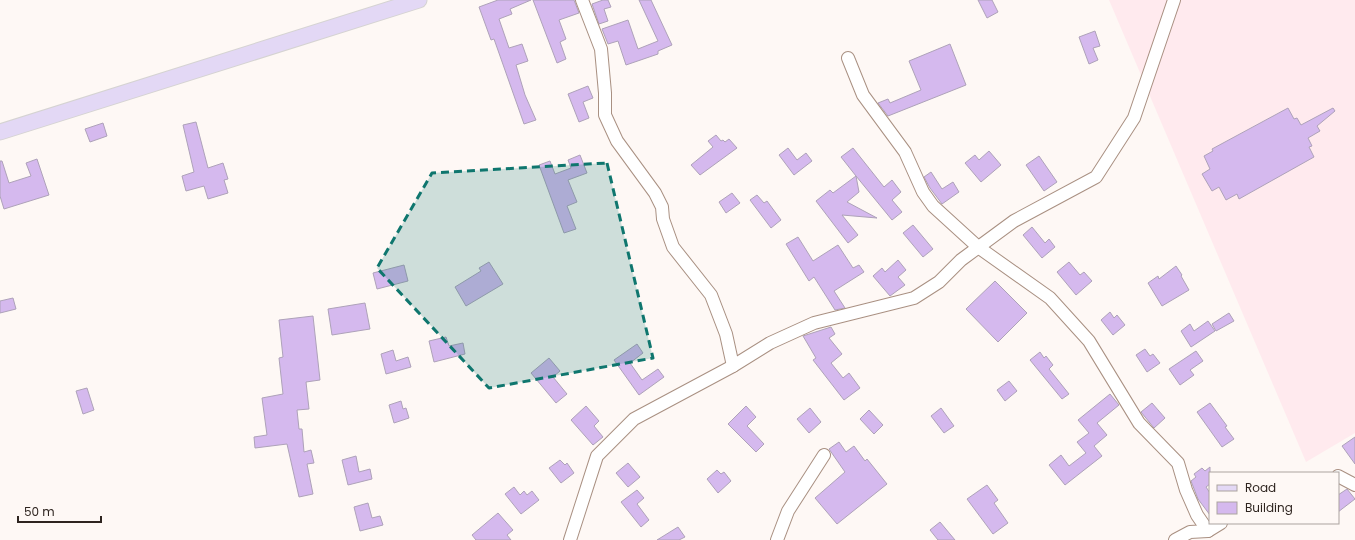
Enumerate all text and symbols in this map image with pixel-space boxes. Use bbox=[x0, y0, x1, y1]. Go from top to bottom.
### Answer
legend bbox=[1209, 472, 1339, 524]
text: Road bbox=[1245, 479, 1276, 496]
scale bar bbox=[18, 498, 101, 524]
text: Building bbox=[1245, 499, 1293, 516]
text: 50 m bbox=[24, 503, 55, 520]

